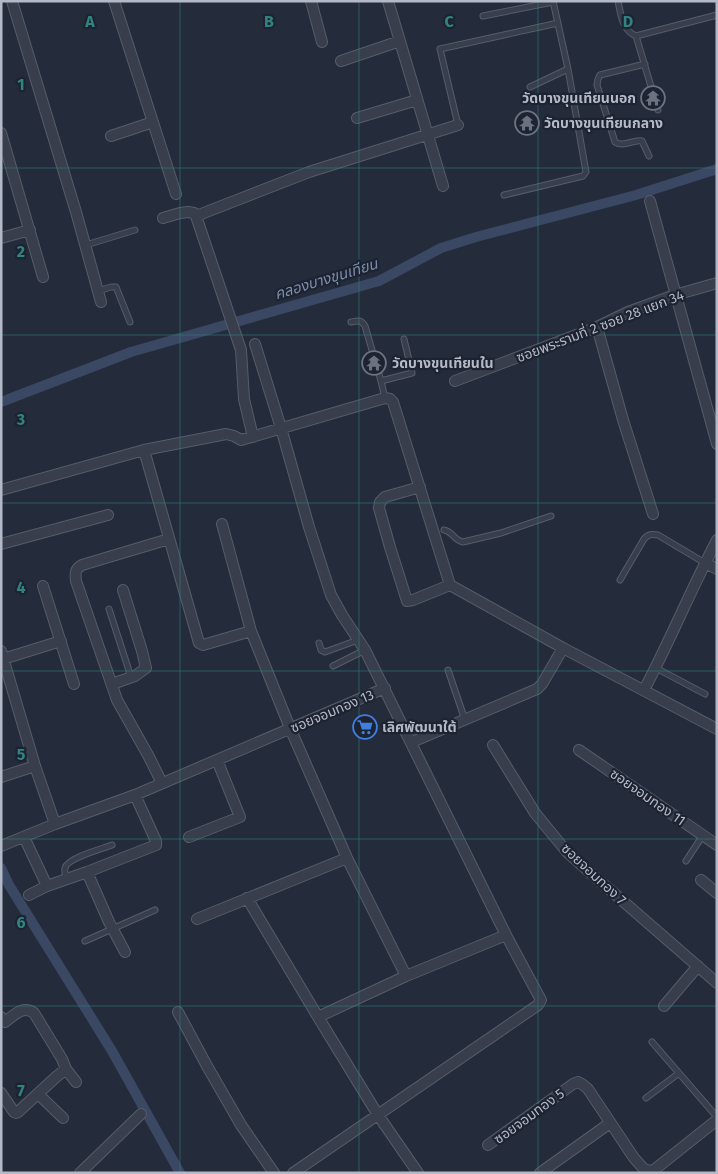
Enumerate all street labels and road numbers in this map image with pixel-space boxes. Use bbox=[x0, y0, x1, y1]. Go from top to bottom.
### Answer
street label: ซอยพระรามที่ 2 ซอย 28 แยก 34 bbox=[513, 285, 687, 366]
street label: ซอยจอมทอง 13 bbox=[288, 686, 377, 737]
street label: ซอยจอมทอง 11 bbox=[607, 765, 689, 830]
street label: ซอยจอมทอง 7 bbox=[558, 840, 630, 909]
street label: ซอยจอมทอง 5 bbox=[491, 1085, 568, 1148]

